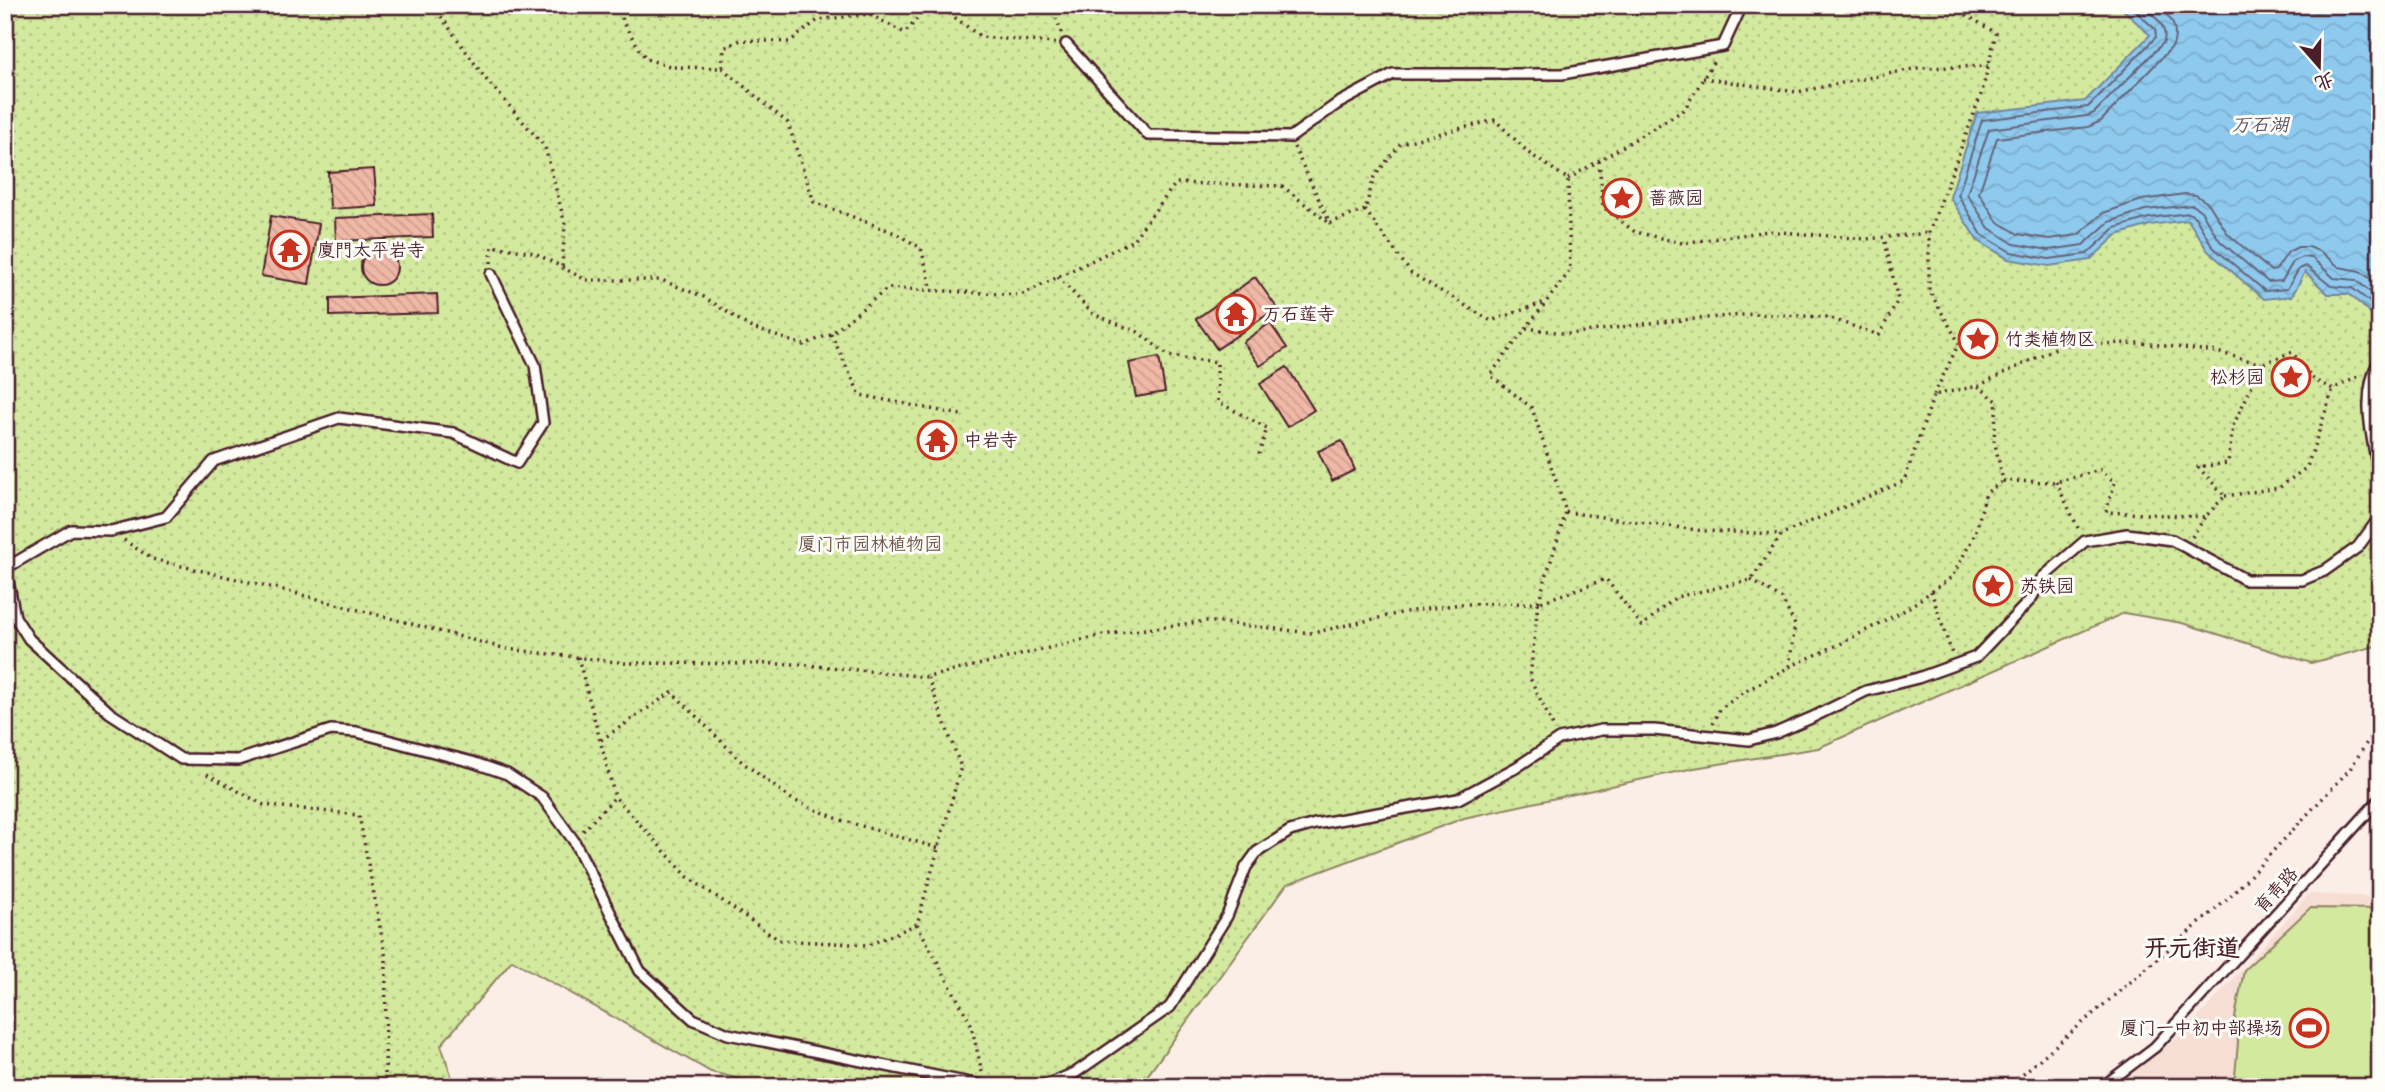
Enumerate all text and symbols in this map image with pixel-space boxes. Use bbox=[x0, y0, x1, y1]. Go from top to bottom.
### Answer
north arrow bbox=[2284, 32, 2354, 102]
text: 北 bbox=[2311, 67, 2338, 97]
water label: 万石湖 bbox=[2231, 112, 2290, 137]
place icon: 蔷薇园 bbox=[1601, 177, 1643, 219]
place label: 蔷薇园 bbox=[1649, 186, 1703, 210]
temple icon: 廈門太平岩寺 bbox=[269, 229, 311, 271]
place label: 廈門太平岩寺 bbox=[317, 238, 425, 262]
temple icon: 万石莲寺 bbox=[1215, 293, 1257, 335]
place label: 万石莲寺 bbox=[1263, 302, 1335, 326]
place icon: 竹类植物区 bbox=[1957, 318, 1999, 360]
place label: 竹类植物区 bbox=[2005, 327, 2095, 351]
place icon: 松杉园 bbox=[2270, 356, 2312, 398]
place label: 松杉园 bbox=[2210, 365, 2264, 389]
temple icon: 中岩寺 bbox=[916, 419, 958, 461]
place label: 中岩寺 bbox=[964, 428, 1018, 452]
park label: 厦门市园林植物园 bbox=[798, 532, 942, 556]
place icon: 苏铁园 bbox=[1972, 565, 2014, 607]
place label: 苏铁园 bbox=[2020, 574, 2074, 598]
street label: 育青路 bbox=[2249, 862, 2303, 918]
district label: 开元街道 bbox=[2144, 932, 2240, 964]
sports icon: 厦门一中初中部操场 bbox=[2288, 1007, 2330, 1049]
place label: 厦门一中初中部操场 bbox=[2120, 1016, 2282, 1040]

